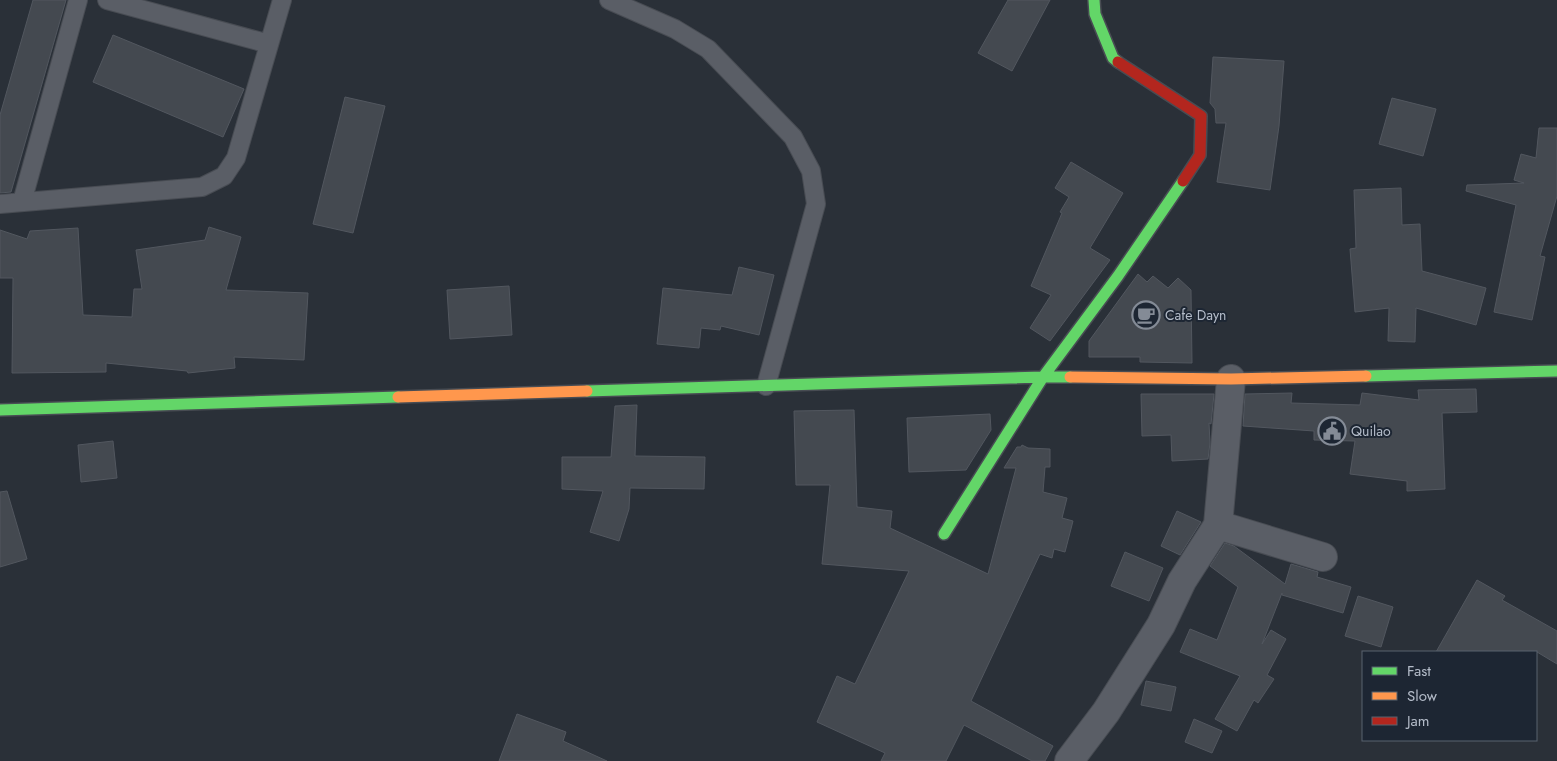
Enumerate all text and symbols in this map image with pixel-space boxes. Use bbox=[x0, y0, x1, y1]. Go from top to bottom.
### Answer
cafe icon: Cafe Dayn bbox=[1131, 300, 1161, 330]
place label: Cafe Dayn bbox=[1165, 305, 1226, 325]
public building icon: Quilao bbox=[1317, 416, 1347, 446]
place label: Quilao bbox=[1351, 421, 1391, 441]
legend bbox=[1362, 651, 1537, 741]
text: Fast bbox=[1407, 660, 1431, 682]
text: Slow bbox=[1407, 685, 1438, 707]
text: Jam bbox=[1405, 710, 1430, 732]

